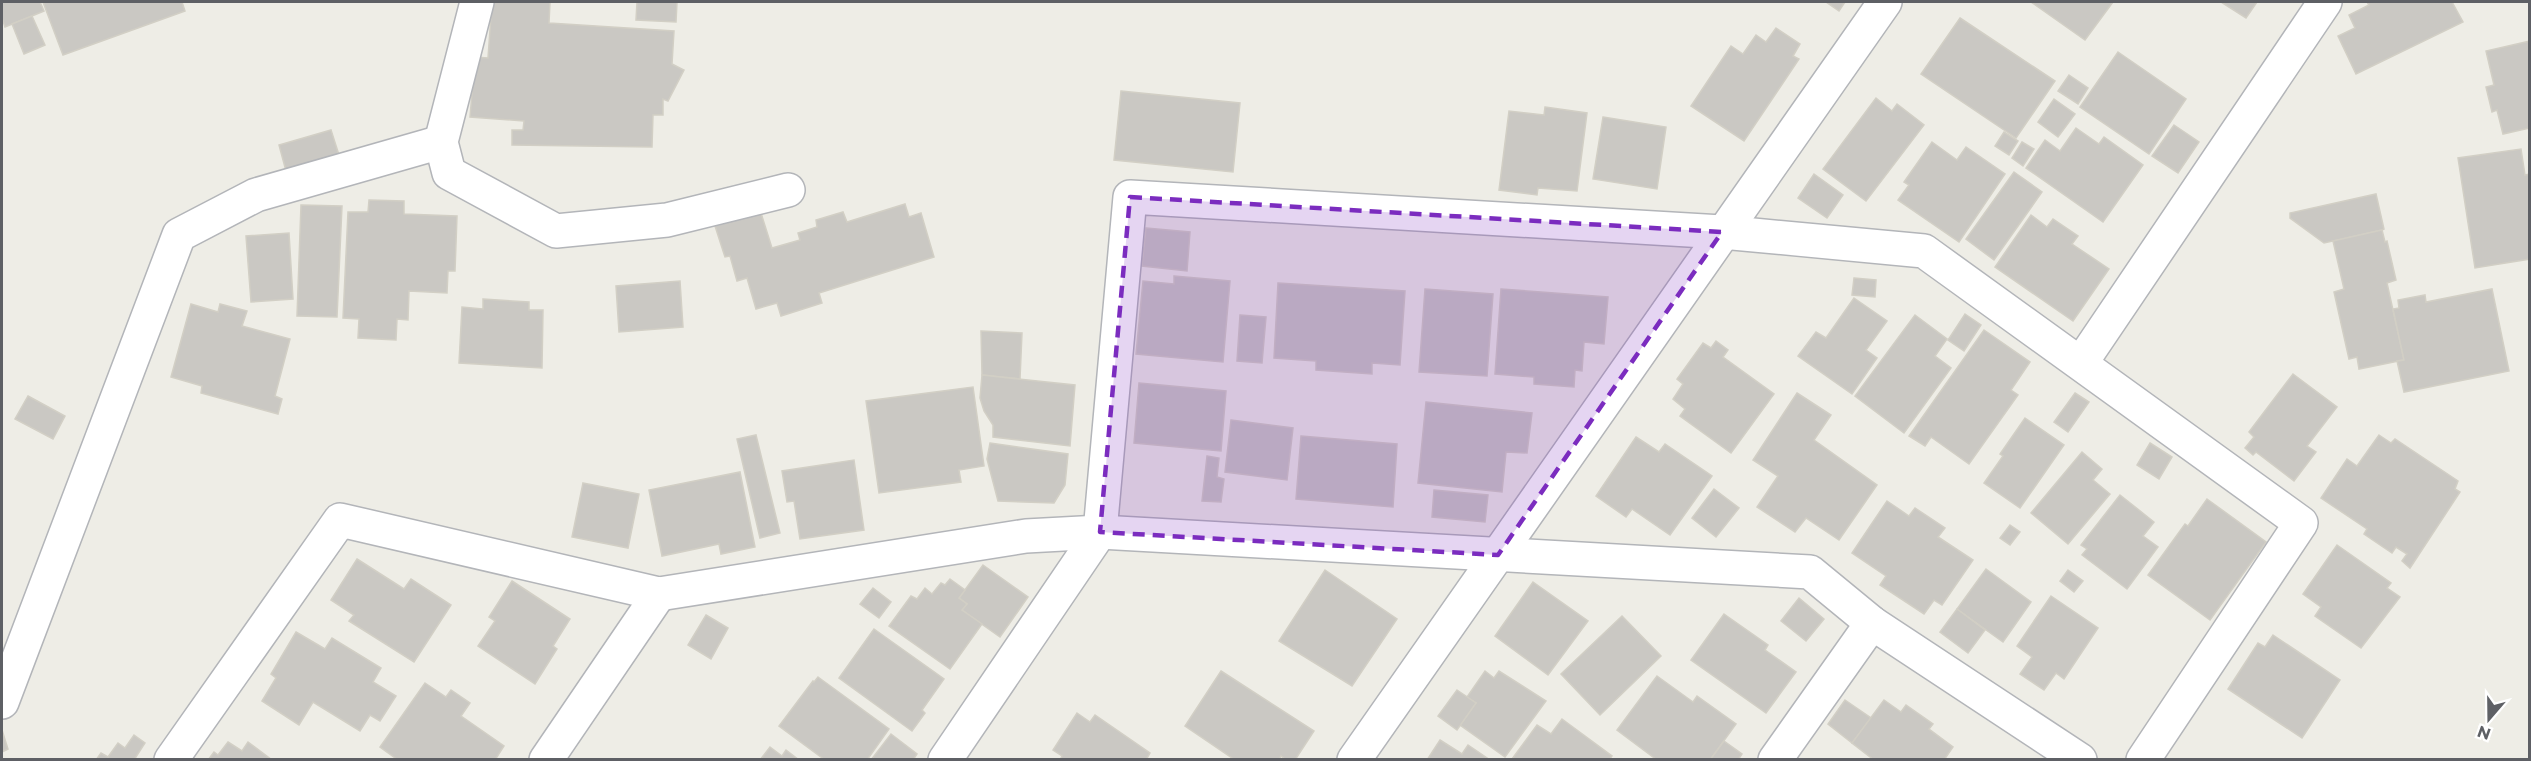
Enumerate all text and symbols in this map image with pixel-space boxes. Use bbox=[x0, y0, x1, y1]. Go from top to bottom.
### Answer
north arrow bbox=[2459, 689, 2519, 749]
text: N bbox=[2475, 721, 2493, 744]

